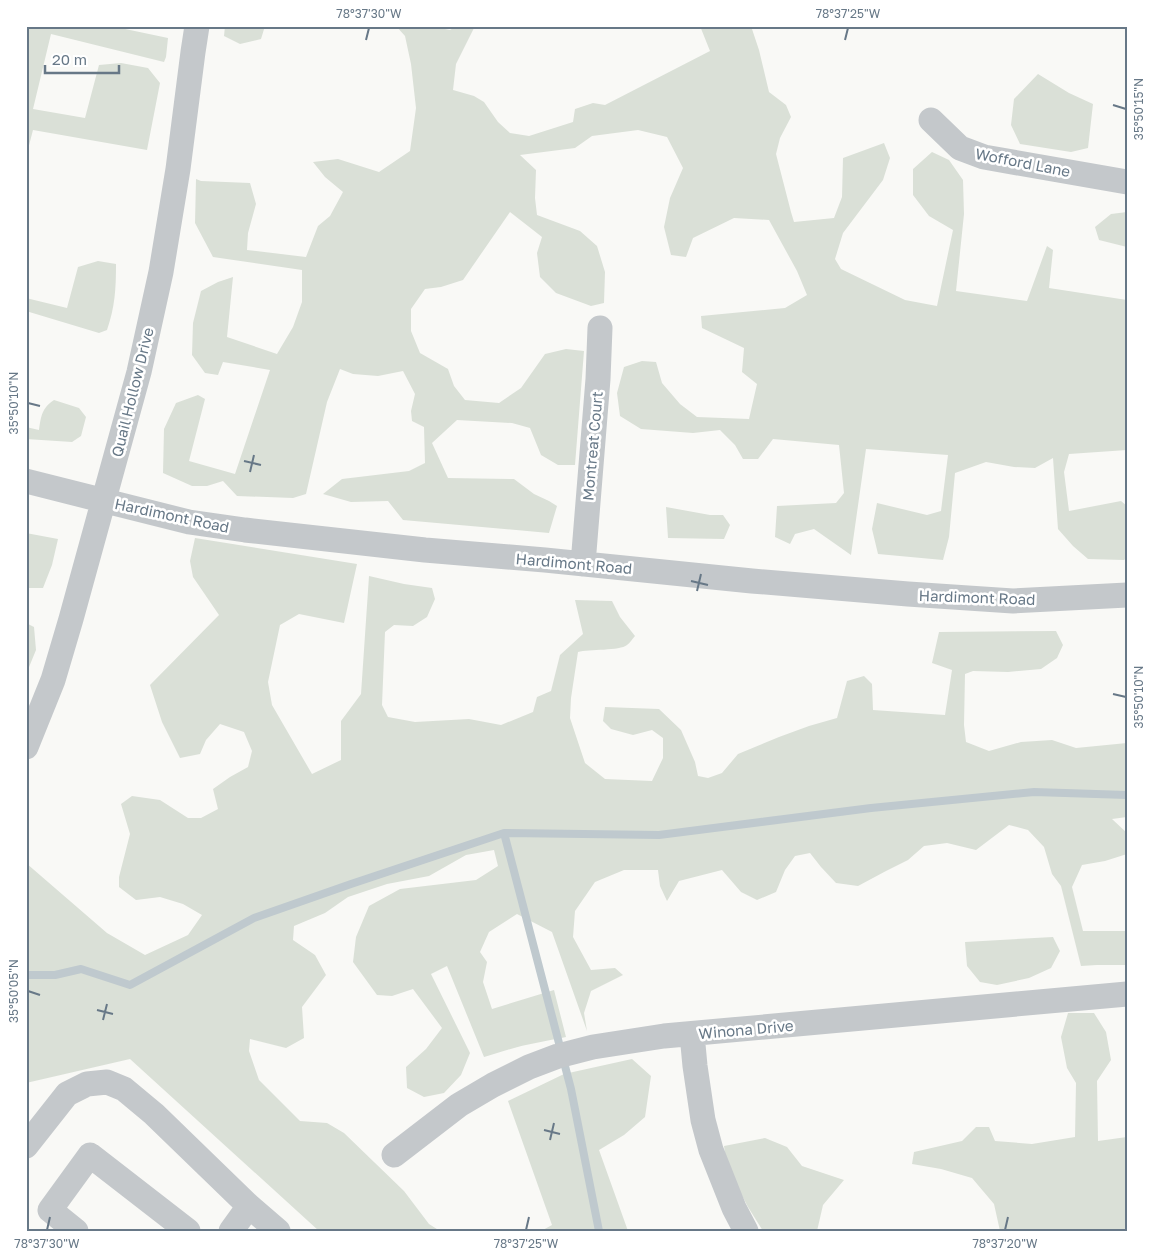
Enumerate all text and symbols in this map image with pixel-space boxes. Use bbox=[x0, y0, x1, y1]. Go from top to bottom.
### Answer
text: 78°37'30"W bbox=[336, 6, 402, 21]
text: 78°37'25"W bbox=[816, 6, 881, 21]
scale bar bbox=[45, 42, 119, 74]
text: 20 m bbox=[52, 50, 87, 68]
text: 35°50'15"N bbox=[1131, 78, 1146, 140]
street label: Wofford Lane bbox=[974, 144, 1072, 180]
street label: Quail Hollow Drive bbox=[107, 325, 157, 459]
text: 35°50'10"N bbox=[6, 372, 21, 434]
street label: Montreat Court bbox=[578, 390, 606, 502]
street label: Hardimont Road bbox=[113, 494, 231, 536]
street label: Hardimont Road bbox=[515, 549, 633, 577]
street label: Hardimont Road bbox=[918, 586, 1036, 608]
text: 35°50'10"N bbox=[1131, 666, 1146, 728]
text: 35°50'05"N bbox=[6, 959, 21, 1023]
street label: Winona Drive bbox=[698, 1016, 795, 1042]
text: 78°37'30"W bbox=[14, 1236, 80, 1251]
text: 78°37'25"W bbox=[494, 1236, 559, 1251]
text: 78°37'20"W bbox=[972, 1236, 1038, 1251]

